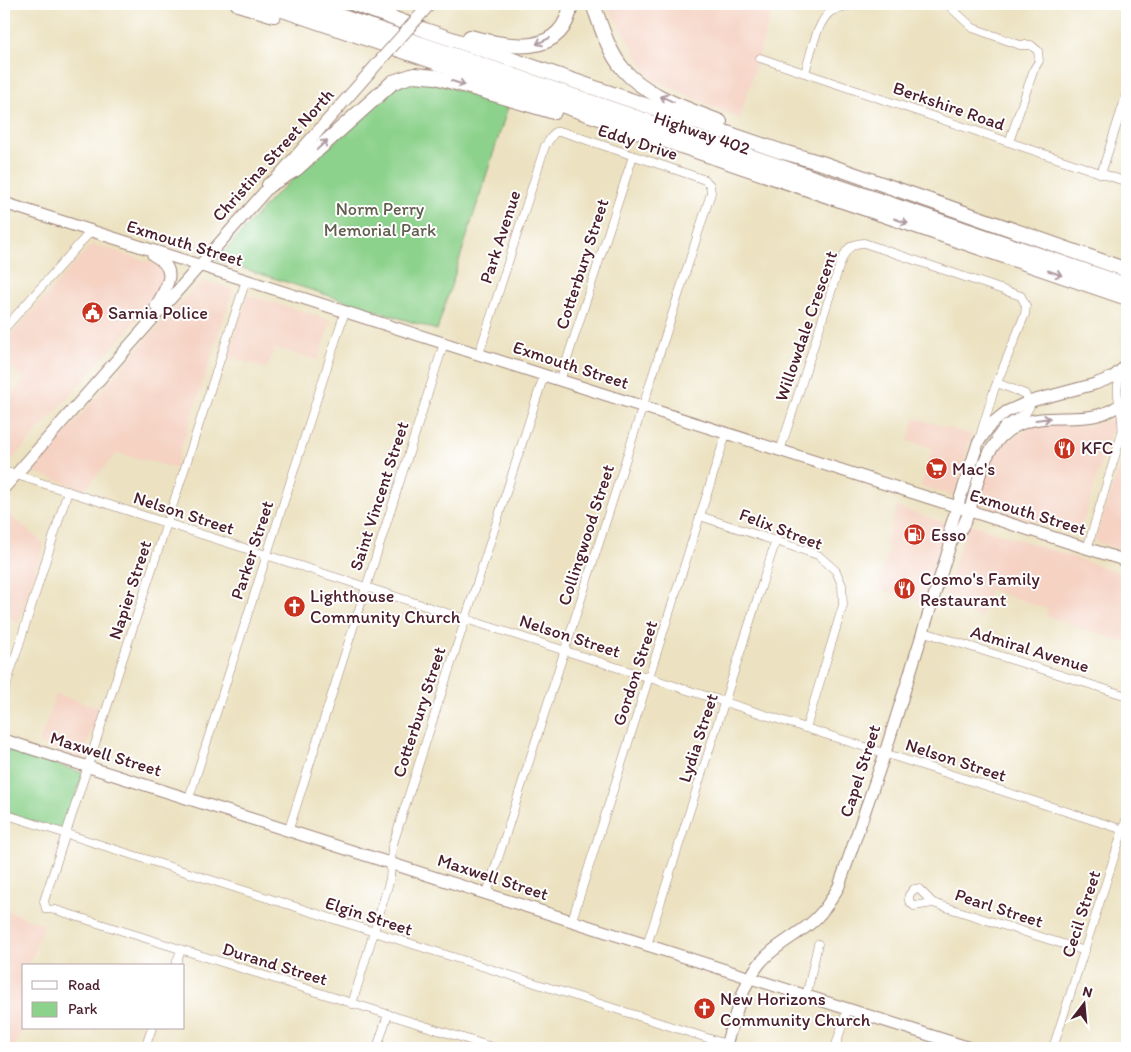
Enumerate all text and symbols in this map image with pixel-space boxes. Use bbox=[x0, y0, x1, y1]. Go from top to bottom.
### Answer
one-way arrow bbox=[536, 37, 551, 46]
street label: Berkshire Road bbox=[890, 77, 1008, 136]
one-way arrow bbox=[449, 79, 465, 89]
street label: Christina Street North bbox=[207, 84, 339, 226]
one-way arrow bbox=[660, 94, 675, 104]
street label: Highway 402 bbox=[651, 106, 754, 160]
street label: Eddy Drive bbox=[595, 119, 681, 165]
one-way arrow bbox=[315, 139, 328, 151]
street label: Park Avenue bbox=[475, 188, 525, 286]
street label: Cotterbury Street bbox=[550, 196, 614, 332]
park label: Norm Perry Memorial Park bbox=[324, 198, 436, 241]
street label: Exmouth Street bbox=[124, 215, 246, 271]
one-way arrow bbox=[892, 217, 908, 226]
street label: Willowdale Crescent bbox=[770, 248, 842, 404]
one-way arrow bbox=[1046, 269, 1062, 279]
public building icon: Sarnia Police bbox=[80, 301, 104, 325]
place label: Sarnia Police bbox=[108, 302, 208, 324]
street label: Exmouth Street bbox=[510, 336, 632, 394]
one-way arrow bbox=[1035, 414, 1051, 424]
street label: Saint Vincent Street bbox=[345, 418, 414, 573]
restaurant icon: KFC bbox=[1053, 436, 1077, 460]
place label: KFC bbox=[1081, 437, 1113, 459]
supermarket icon: Mac's bbox=[924, 457, 948, 481]
place label: Mac's bbox=[952, 458, 995, 480]
street label: Collingwood Street bbox=[553, 461, 619, 608]
street label: Exmouth Street bbox=[967, 484, 1089, 540]
street label: Nelson Street bbox=[131, 486, 238, 540]
street label: Parker Street bbox=[226, 497, 278, 602]
street label: Felix Street bbox=[736, 503, 826, 555]
fuel station icon: Esso bbox=[903, 523, 927, 547]
place label: Esso bbox=[931, 524, 966, 546]
street label: Napier Street bbox=[104, 537, 156, 642]
place label: Cosmo's Family Restaurant bbox=[920, 568, 1040, 611]
restaurant icon: Cosmo's Family Restaurant bbox=[892, 577, 916, 601]
place label: Lighthouse Community Church bbox=[310, 585, 461, 628]
church icon: Lighthouse Community Church bbox=[282, 594, 306, 618]
street label: Nelson Street bbox=[517, 609, 624, 663]
street label: Gordon Street bbox=[608, 617, 662, 728]
street label: Admiral Avenue bbox=[968, 621, 1092, 677]
street label: Cotterbury Street bbox=[387, 644, 451, 780]
street label: Lydia Street bbox=[673, 690, 723, 785]
street label: Capel Street bbox=[835, 722, 885, 820]
street label: Maxwell Street bbox=[48, 727, 165, 781]
street label: Nelson Street bbox=[903, 733, 1010, 787]
street label: Maxwell Street bbox=[435, 849, 551, 905]
street label: Cecil Street bbox=[1057, 867, 1106, 960]
street label: Pearl Street bbox=[952, 883, 1046, 933]
street label: Elgin Street bbox=[322, 892, 416, 941]
street label: Durand Street bbox=[220, 938, 330, 991]
legend bbox=[22, 964, 185, 1030]
text: Road bbox=[68, 976, 101, 994]
north arrow bbox=[1058, 980, 1108, 1030]
text: N bbox=[1081, 983, 1094, 1001]
place label: New Horizons Community Church bbox=[720, 988, 871, 1031]
church icon: New Horizons Community Church bbox=[692, 997, 716, 1021]
text: Park bbox=[68, 1000, 98, 1018]

